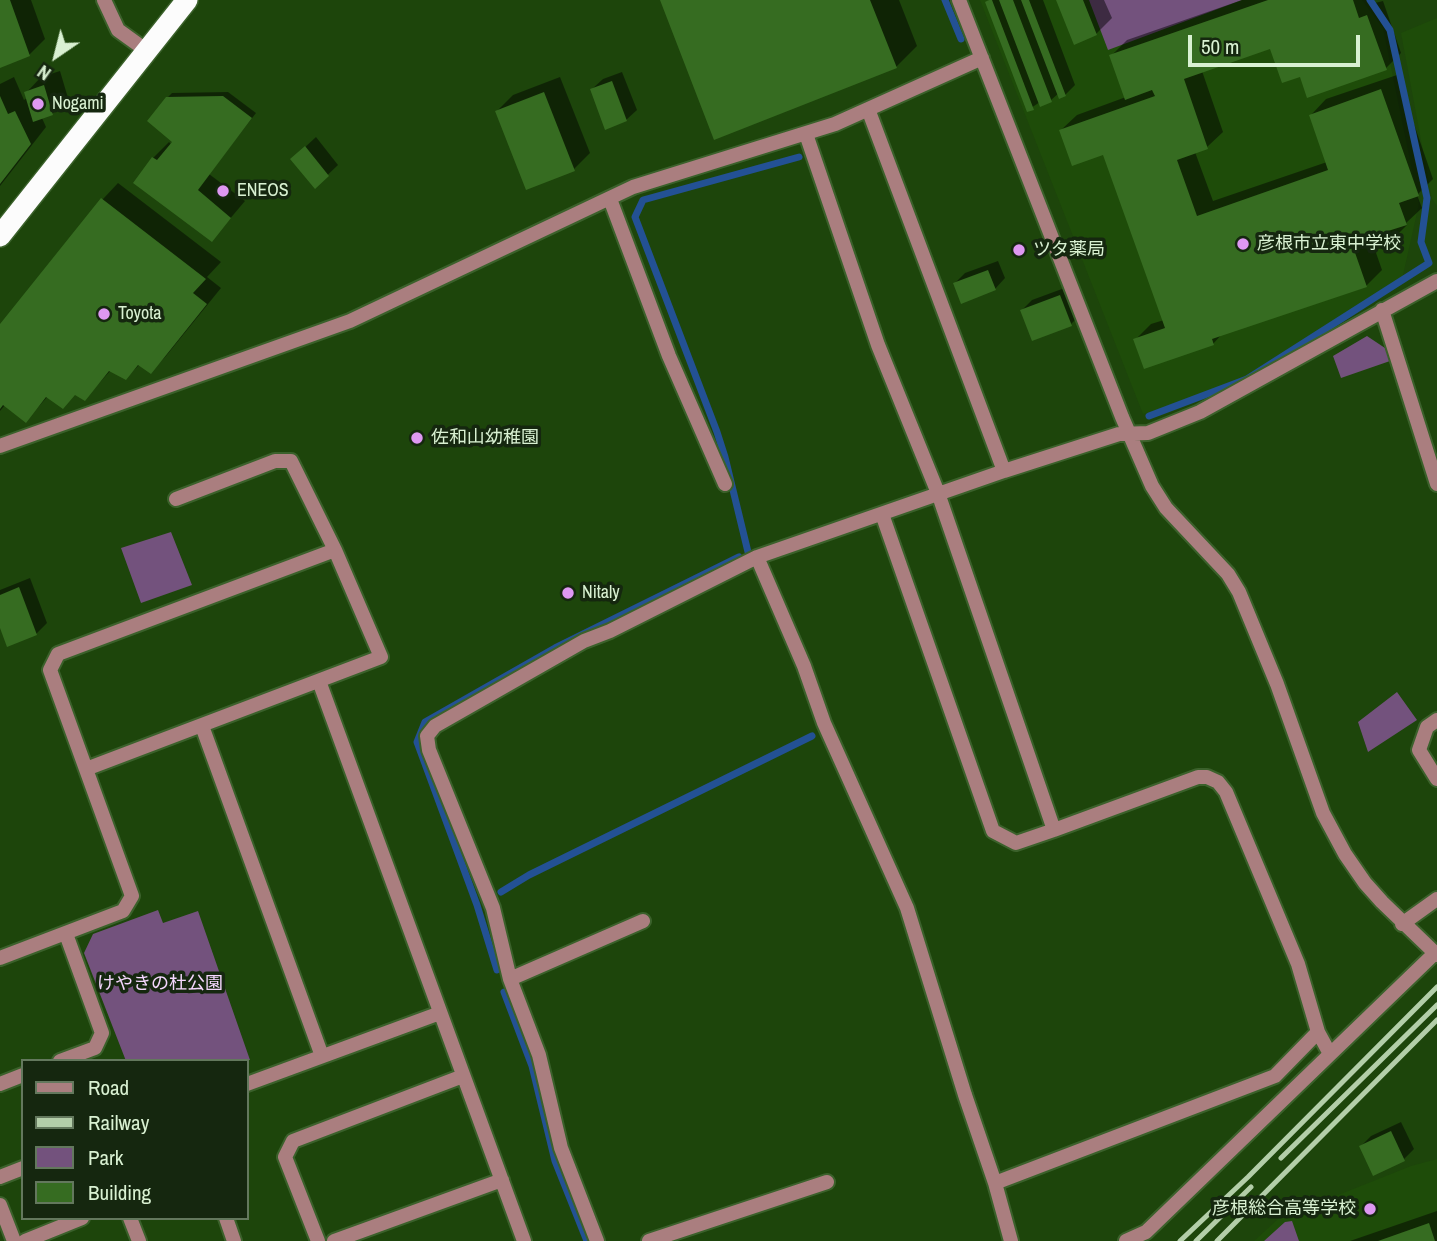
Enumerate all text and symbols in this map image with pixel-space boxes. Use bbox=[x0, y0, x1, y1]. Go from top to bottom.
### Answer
north arrow bbox=[21, 21, 91, 91]
scale bar bbox=[1192, 21, 1364, 65]
text: 50 m bbox=[1201, 32, 1239, 61]
text: N bbox=[32, 59, 56, 87]
place label: Nogami bbox=[52, 93, 104, 115]
marker: Nogami bbox=[30, 96, 46, 112]
place label: ENEOS bbox=[237, 180, 289, 202]
marker: ENEOS bbox=[215, 183, 231, 199]
place label: 彦根市立東中学校 bbox=[1257, 233, 1401, 255]
marker: 彦根市立東中学校 bbox=[1235, 236, 1251, 252]
place label: ツタ薬局 bbox=[1033, 239, 1105, 261]
marker: ツタ薬局 bbox=[1011, 242, 1027, 258]
place label: Toyota bbox=[118, 303, 161, 325]
marker: Toyota bbox=[96, 306, 112, 322]
place label: 佐和山幼稚園 bbox=[431, 427, 539, 449]
marker: 佐和山幼稚園 bbox=[409, 430, 425, 446]
place label: Nitaly bbox=[582, 582, 620, 604]
marker: Nitaly bbox=[560, 585, 576, 601]
park label: けやきの杜公園 bbox=[97, 973, 223, 995]
legend bbox=[21, 1059, 248, 1220]
text: Road bbox=[88, 1073, 129, 1102]
text: Railway bbox=[88, 1108, 149, 1137]
text: Park bbox=[88, 1143, 123, 1172]
text: Building bbox=[88, 1178, 151, 1207]
place label: 彦根総合高等学校 bbox=[1212, 1198, 1356, 1220]
marker: 彦根総合高等学校 bbox=[1362, 1201, 1378, 1217]

